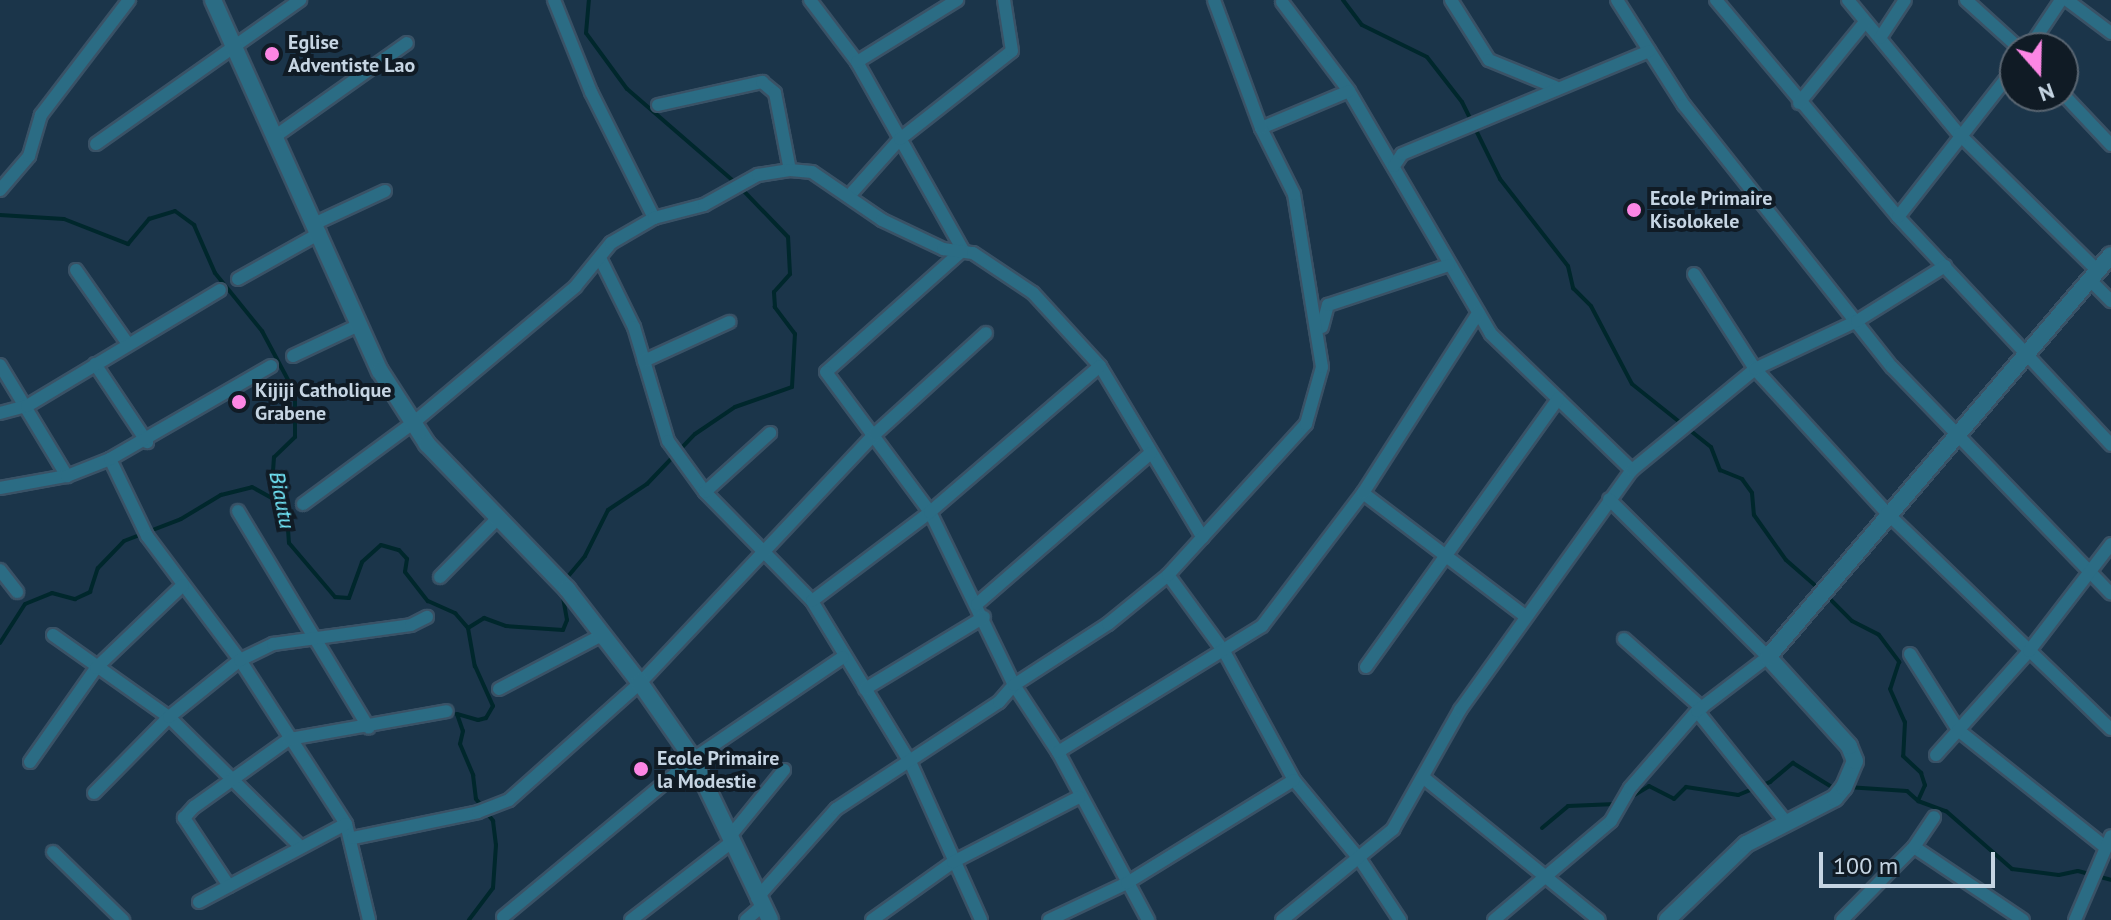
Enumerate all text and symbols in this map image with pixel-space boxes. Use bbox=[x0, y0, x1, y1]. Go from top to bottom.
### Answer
place label: Eglise Adventiste Lao bbox=[288, 30, 415, 77]
north arrow bbox=[1999, 32, 2079, 112]
marker: Eglise Adventiste Lao bbox=[263, 45, 281, 63]
text: N bbox=[2035, 77, 2058, 108]
place label: Ecole Primaire Kisolokele bbox=[1650, 186, 1772, 233]
marker: Ecole Primaire Kisolokele bbox=[1625, 201, 1643, 219]
place label: Kijiji Catholique Grabene bbox=[255, 378, 392, 425]
marker: Kijiji Catholique Grabene bbox=[230, 393, 248, 411]
water label: Biautu bbox=[264, 469, 300, 531]
place label: Ecole Primaire la Modestie bbox=[657, 746, 779, 793]
marker: Ecole Primaire la Modestie bbox=[632, 760, 650, 778]
scale bar bbox=[1823, 836, 1999, 886]
text: 100 m bbox=[1833, 850, 1898, 881]

